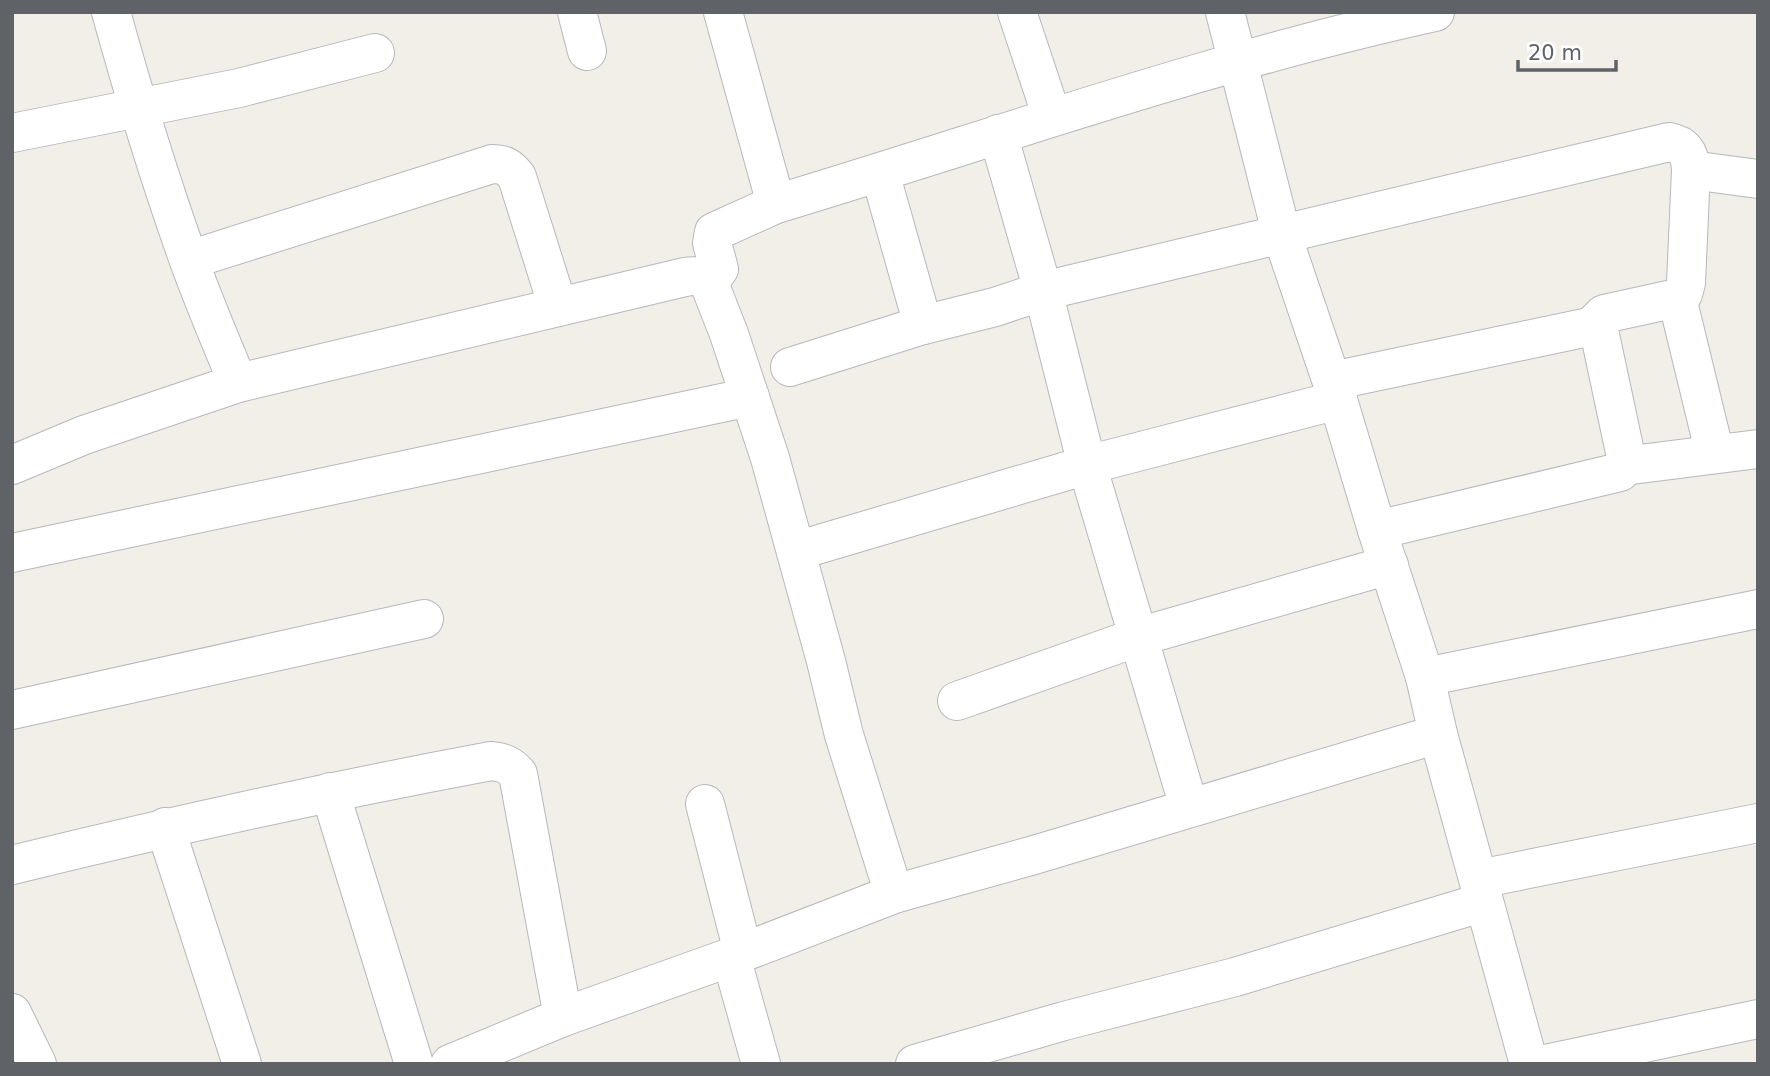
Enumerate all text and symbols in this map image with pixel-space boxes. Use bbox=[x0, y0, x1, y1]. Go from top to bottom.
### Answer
scale bar bbox=[1518, 28, 1616, 72]
text: 20 m bbox=[1528, 41, 1582, 65]

